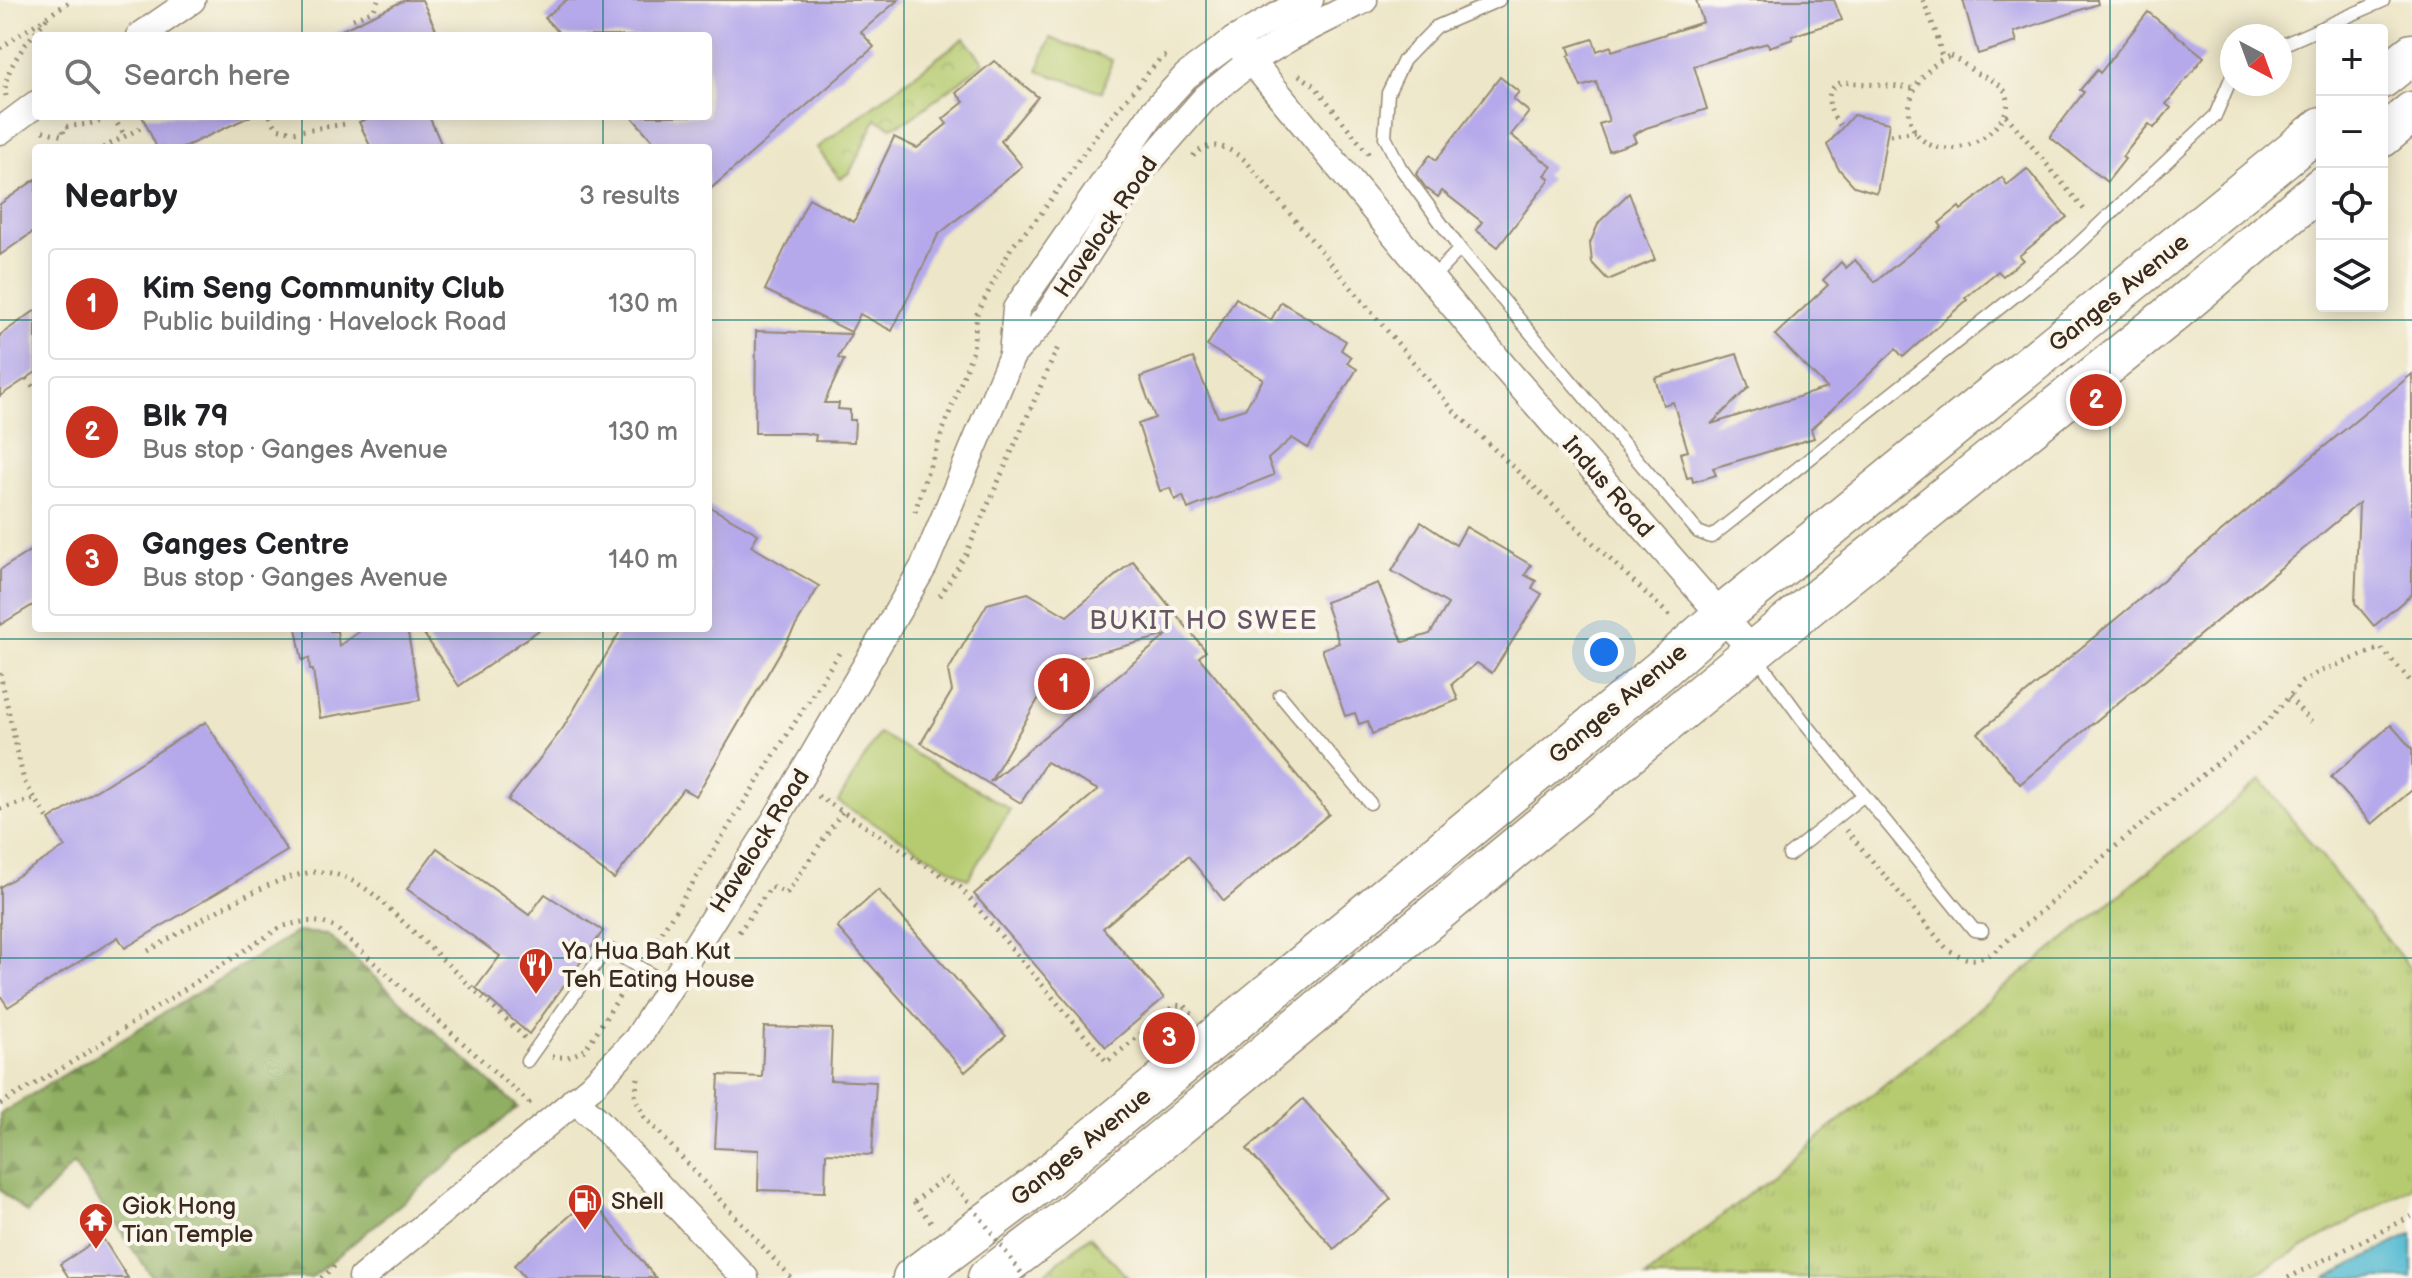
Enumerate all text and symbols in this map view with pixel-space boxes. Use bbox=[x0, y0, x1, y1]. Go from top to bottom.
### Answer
north arrow bbox=[2220, 24, 2292, 96]
map controls bbox=[2316, 24, 2388, 312]
button: + bbox=[2316, 24, 2388, 96]
search box bbox=[32, 32, 712, 120]
icon: search bbox=[60, 54, 104, 98]
text: Search here bbox=[124, 58, 290, 94]
button: − bbox=[2316, 96, 2388, 168]
street label: Havelock Road bbox=[1048, 151, 1164, 303]
button: locate bbox=[2316, 168, 2388, 240]
text: Nearby bbox=[64, 176, 178, 217]
text: 3 results bbox=[579, 181, 680, 212]
street label: Ganges Avenue bbox=[2043, 228, 2195, 358]
button: layers bbox=[2316, 240, 2388, 312]
text: Kim Seng Community Club bbox=[142, 271, 505, 307]
text: 1 bbox=[87, 289, 97, 320]
text: 130 m bbox=[608, 289, 678, 320]
text: Public building · Havelock Road bbox=[142, 307, 507, 338]
pin: 2 bbox=[2070, 370, 2122, 430]
text: Blk 79 bbox=[142, 399, 229, 435]
text: 2 bbox=[84, 417, 100, 448]
text: 130 m bbox=[608, 417, 678, 448]
street label: Indus Road bbox=[1556, 431, 1660, 543]
text: Bus stop · Ganges Avenue bbox=[142, 435, 448, 466]
text: Ganges Centre bbox=[142, 527, 349, 563]
text: 3 bbox=[84, 545, 100, 576]
text: 140 m bbox=[608, 545, 678, 576]
text: Bus stop · Ganges Avenue bbox=[142, 563, 448, 594]
district label: BUKIT HO SWEE bbox=[1089, 606, 1319, 637]
your location bbox=[1584, 632, 1624, 672]
street label: Ganges Avenue bbox=[1543, 638, 1693, 770]
pin: 1 bbox=[1038, 654, 1090, 714]
street label: Havelock Road bbox=[704, 764, 816, 918]
place label: Ya Hua Bah Kut Teh Eating House bbox=[561, 937, 755, 994]
restaurant icon: Ya Hua Bah Kut Teh Eating House bbox=[517, 946, 555, 996]
pin: 3 bbox=[1143, 1008, 1195, 1068]
street label: Ganges Avenue bbox=[1005, 1082, 1157, 1212]
fuel station icon: Shell bbox=[566, 1182, 604, 1232]
place label: Shell bbox=[611, 1187, 664, 1216]
place label: Giok Hong Tian Temple bbox=[122, 1192, 253, 1249]
temple icon: Giok Hong Tian Temple bbox=[77, 1201, 115, 1251]

